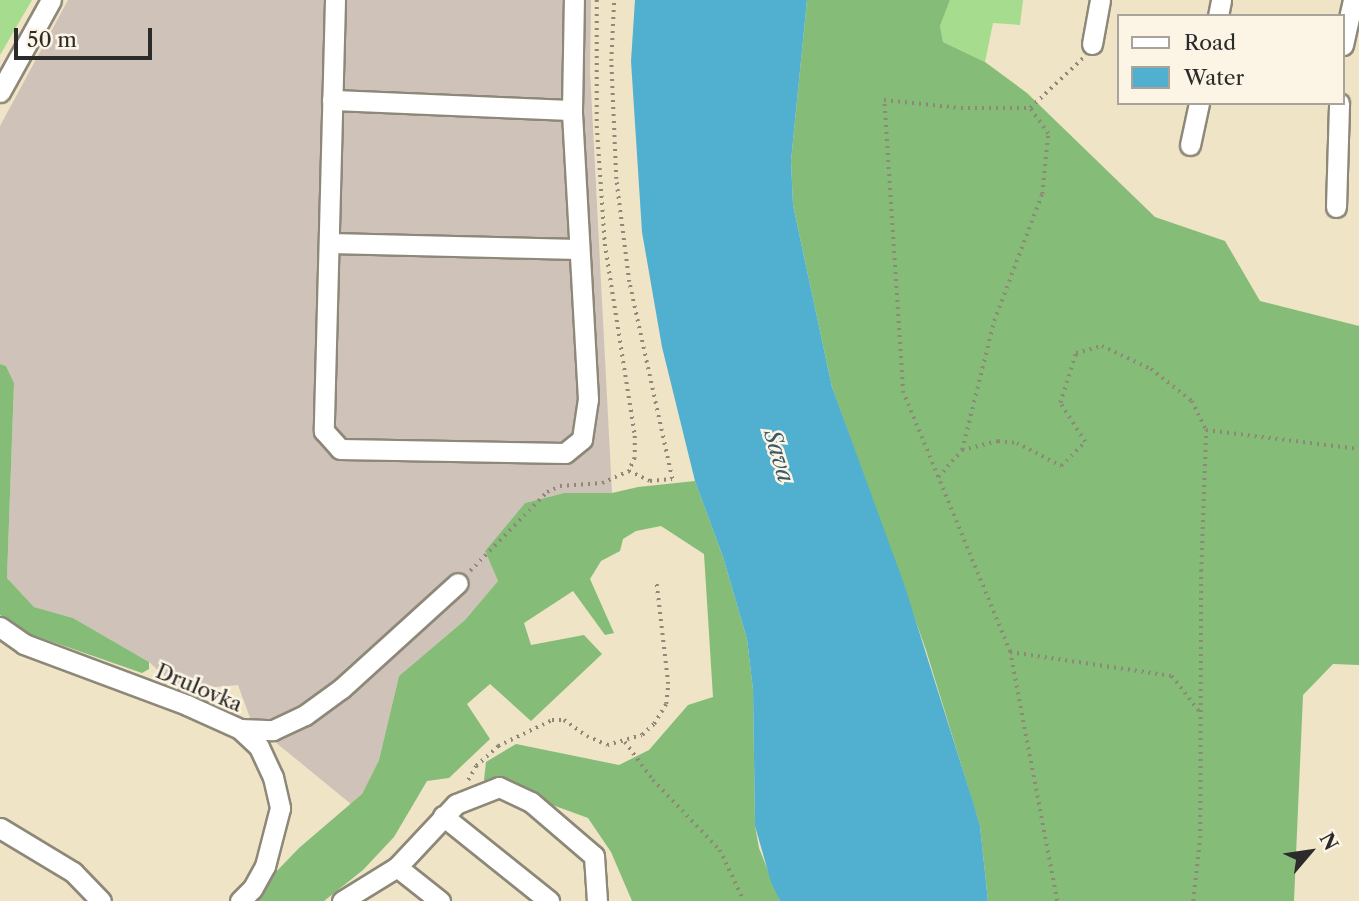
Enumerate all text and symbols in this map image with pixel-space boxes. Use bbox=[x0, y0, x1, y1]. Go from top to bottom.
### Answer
scale bar bbox=[18, 14, 156, 58]
legend bbox=[1118, 14, 1345, 105]
text: 50 m bbox=[27, 27, 77, 52]
text: Road bbox=[1184, 30, 1236, 55]
text: Water bbox=[1184, 65, 1244, 90]
water label: Sava bbox=[758, 426, 800, 486]
street label: Drulovka bbox=[152, 659, 246, 717]
north arrow bbox=[1275, 817, 1345, 887]
text: N bbox=[1315, 829, 1343, 854]

